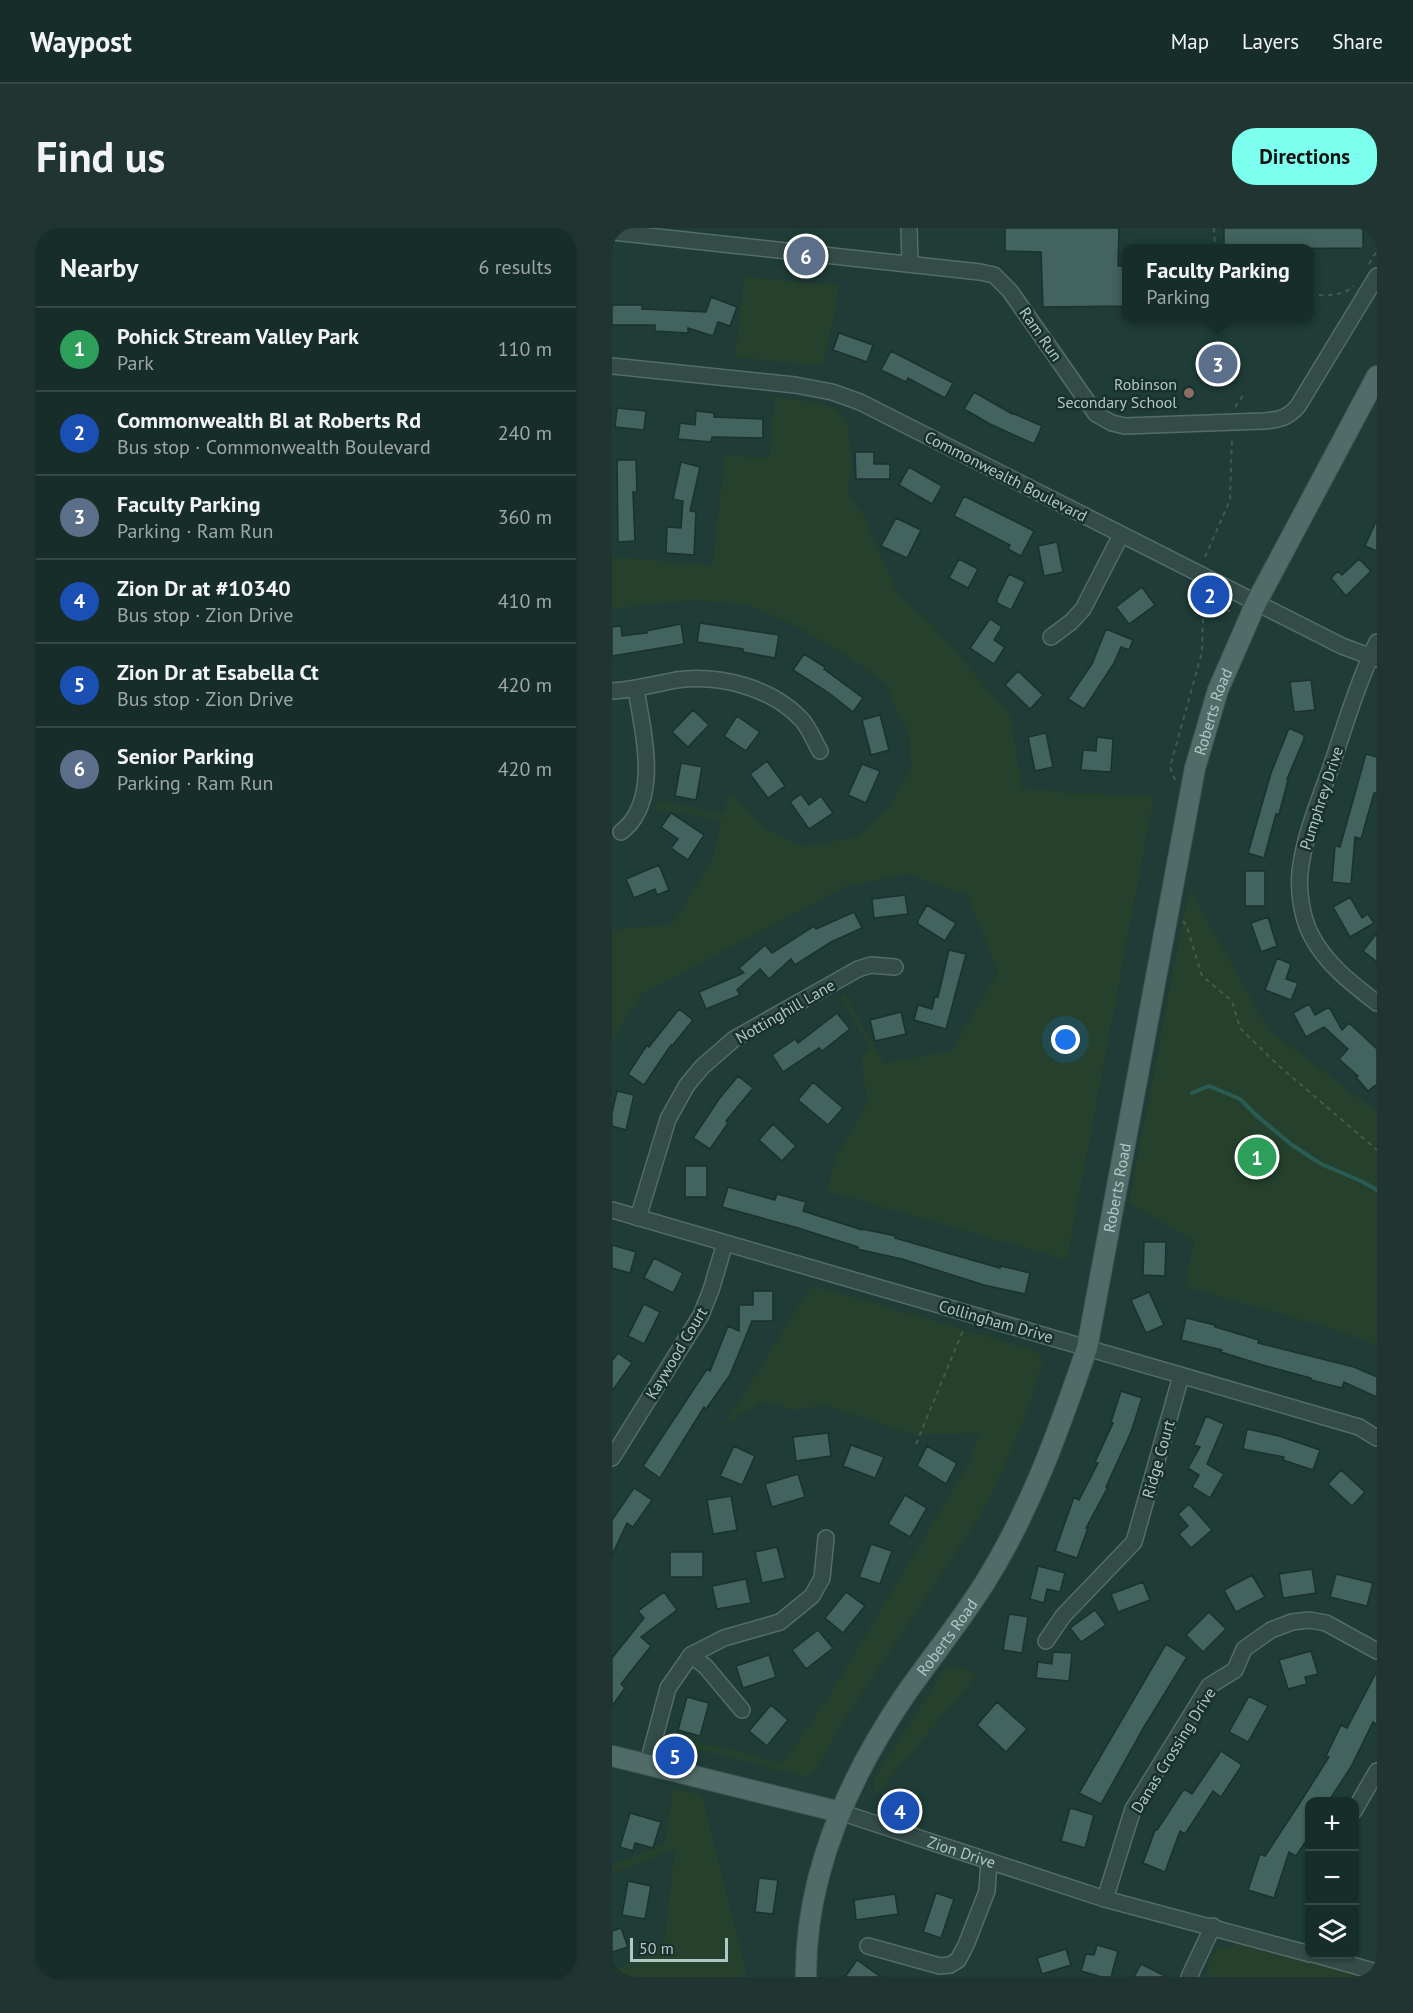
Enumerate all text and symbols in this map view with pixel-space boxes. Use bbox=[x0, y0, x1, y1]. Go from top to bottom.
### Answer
text: Waypost bbox=[30, 23, 132, 60]
text: Map bbox=[1171, 28, 1209, 55]
text: Layers bbox=[1242, 28, 1299, 55]
text: Share bbox=[1332, 28, 1383, 55]
button: Directions bbox=[1232, 128, 1377, 185]
text: Find us bbox=[36, 129, 165, 184]
pin: 6 bbox=[786, 234, 826, 279]
popup bbox=[1122, 244, 1314, 322]
text: Nearby bbox=[60, 251, 138, 284]
text: 6 results bbox=[479, 254, 552, 280]
text: Faculty Parking bbox=[1146, 256, 1290, 284]
text: Parking bbox=[1146, 284, 1210, 310]
street label: Ram Run bbox=[1015, 303, 1067, 365]
text: Pohick Stream Valley Park bbox=[117, 322, 359, 350]
text: 1 bbox=[74, 336, 85, 362]
text: 110 m bbox=[498, 336, 552, 362]
pin: 3 bbox=[1198, 342, 1238, 386]
text: Park bbox=[117, 350, 154, 376]
place label: Robinson Secondary School bbox=[1057, 374, 1177, 412]
marker: Robinson Secondary School bbox=[1182, 386, 1196, 400]
text: Commonwealth Bl at Roberts Rd bbox=[117, 406, 421, 434]
text: 2 bbox=[74, 420, 85, 446]
text: 240 m bbox=[498, 420, 552, 446]
street label: Commonwealth Boulevard bbox=[921, 426, 1091, 526]
text: Bus stop · Commonwealth Boulevard bbox=[117, 434, 431, 460]
text: Faculty Parking bbox=[117, 490, 260, 518]
text: 3 bbox=[74, 504, 85, 530]
text: 360 m bbox=[498, 504, 552, 530]
text: Parking · Ram Run bbox=[117, 518, 273, 544]
pin: 2 bbox=[1190, 572, 1230, 617]
text: Zion Dr at #10340 bbox=[117, 574, 291, 602]
text: 4 bbox=[74, 588, 85, 614]
text: 410 m bbox=[498, 588, 552, 614]
text: Bus stop · Zion Drive bbox=[117, 602, 293, 628]
text: Zion Dr at Esabella Ct bbox=[117, 658, 319, 686]
street label: Roberts Road bbox=[1189, 665, 1236, 757]
text: 5 bbox=[74, 672, 85, 698]
text: 420 m bbox=[498, 672, 552, 698]
text: Bus stop · Zion Drive bbox=[117, 686, 293, 712]
text: Senior Parking bbox=[117, 742, 254, 770]
street label: Pumphrey Drive bbox=[1295, 744, 1347, 852]
text: 6 bbox=[74, 756, 85, 782]
text: 420 m bbox=[498, 756, 552, 782]
text: Parking · Ram Run bbox=[117, 770, 273, 796]
street label: Nottinghill Lane bbox=[732, 975, 838, 1047]
your location bbox=[1051, 1025, 1080, 1054]
pin: 1 bbox=[1238, 1134, 1276, 1180]
street label: Roberts Road bbox=[1099, 1141, 1135, 1234]
street label: Collingham Drive bbox=[937, 1295, 1055, 1347]
street label: Kaywood Court bbox=[641, 1303, 712, 1403]
street label: Ridge Court bbox=[1137, 1417, 1179, 1500]
street label: Roberts Road bbox=[912, 1595, 982, 1680]
street label: Danas Crossing Drive bbox=[1126, 1684, 1220, 1816]
pin: 5 bbox=[656, 1734, 694, 1778]
pin: 4 bbox=[880, 1788, 920, 1834]
map controls bbox=[1305, 1797, 1359, 1959]
button: + bbox=[1305, 1797, 1359, 1851]
street label: Zion Drive bbox=[925, 1831, 998, 1872]
button: − bbox=[1305, 1851, 1359, 1905]
button: layers bbox=[1305, 1905, 1359, 1959]
scale bar bbox=[630, 1935, 728, 1962]
text: 50 m bbox=[639, 1938, 674, 1958]

